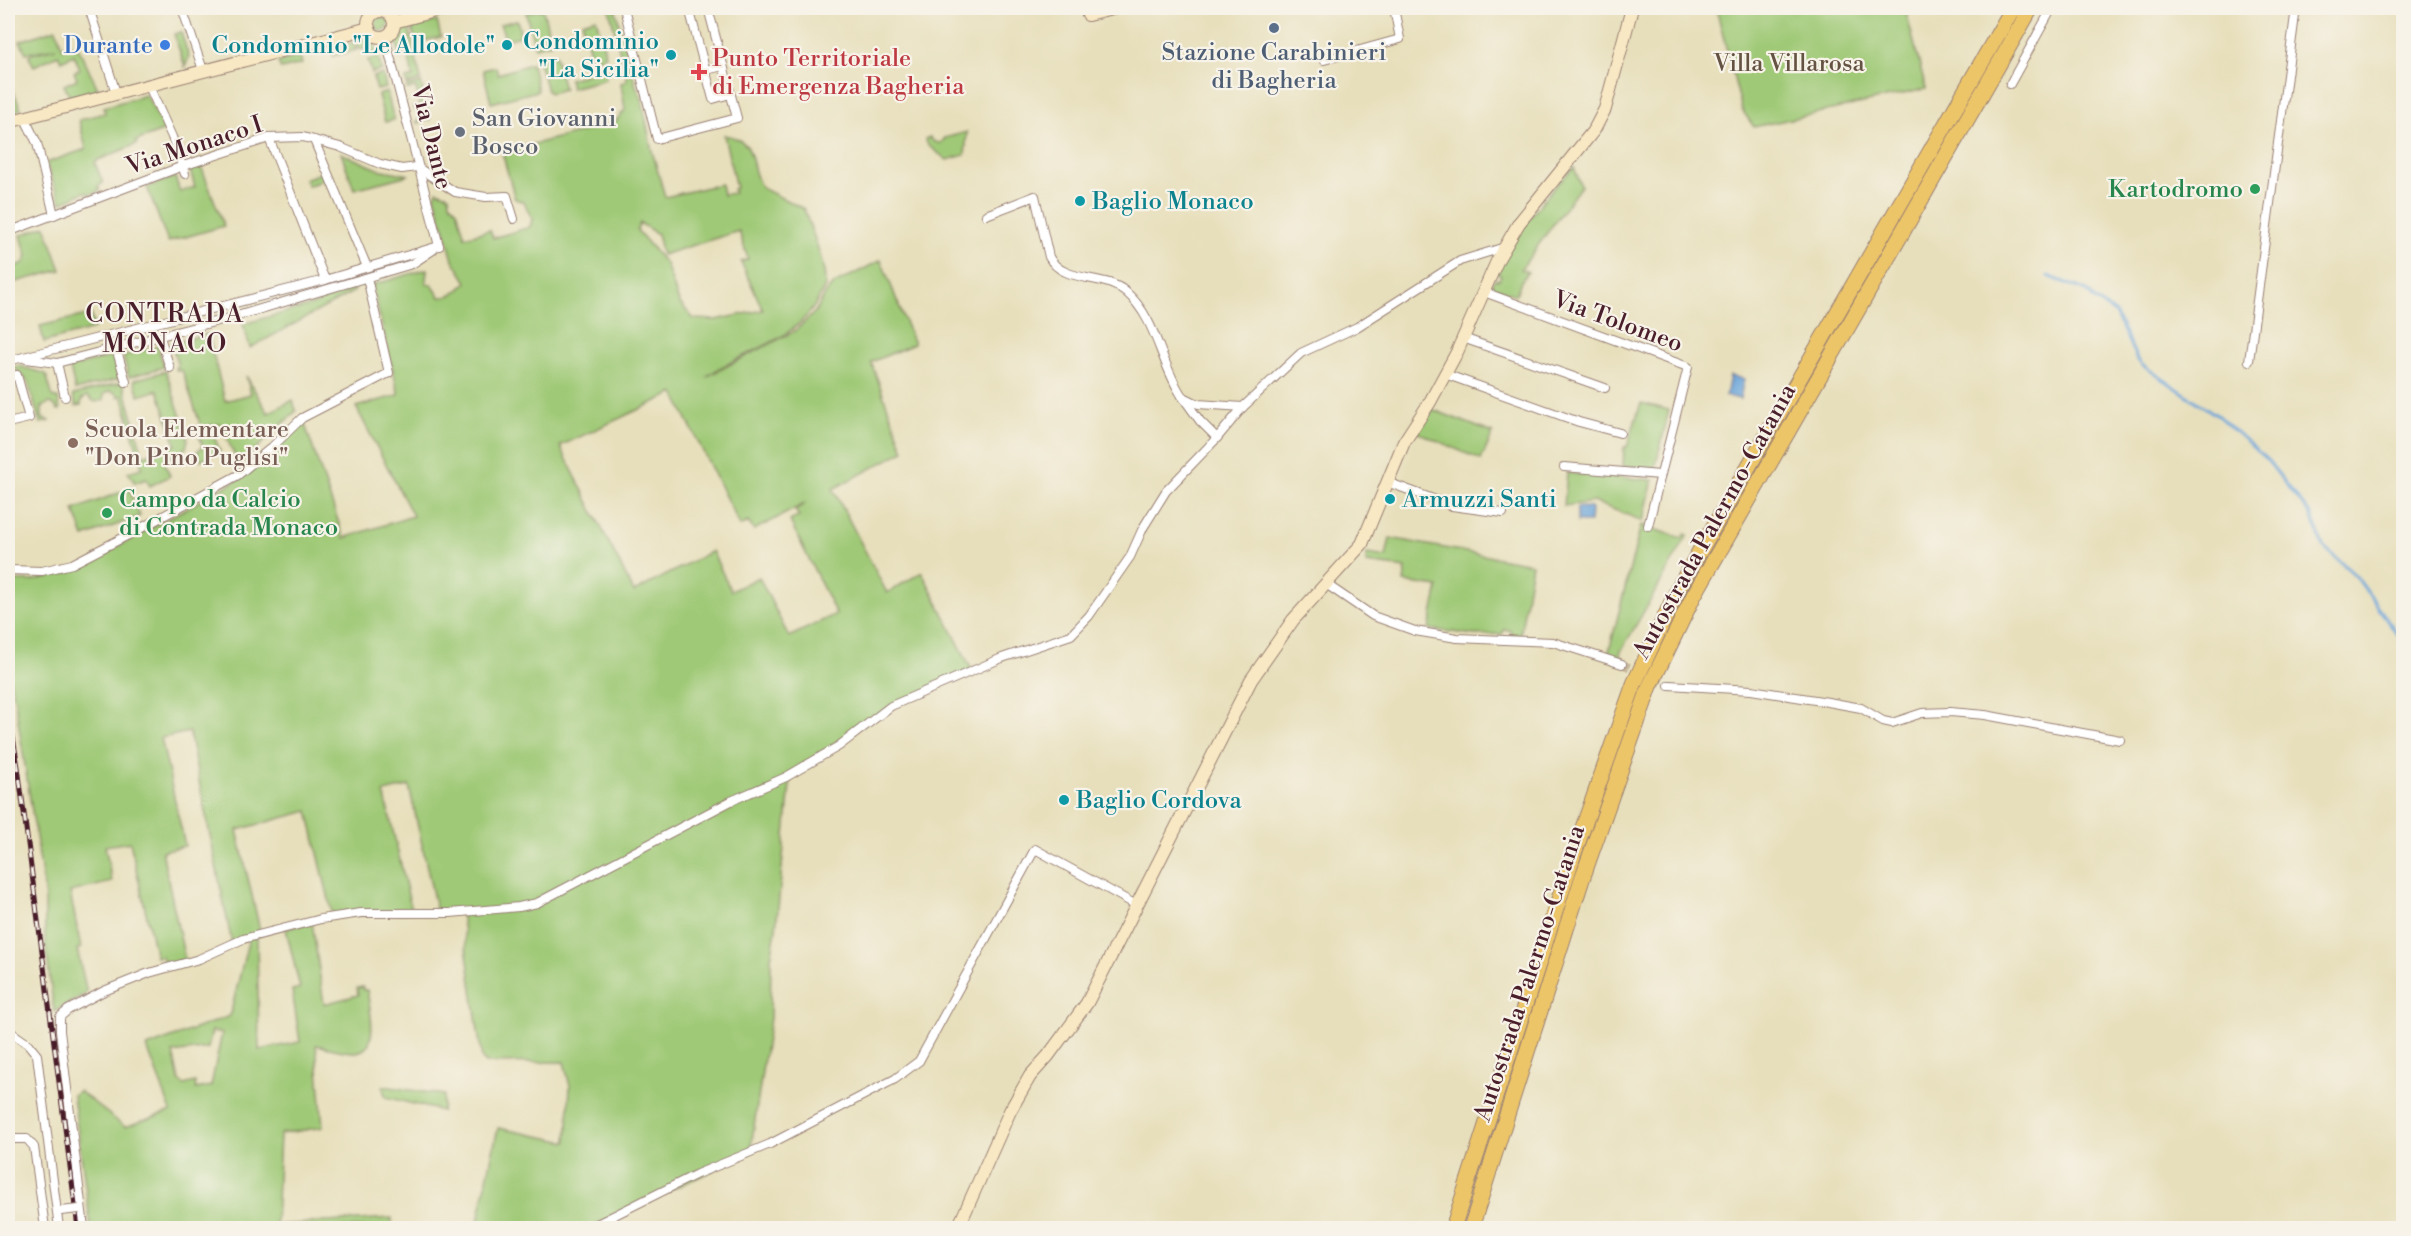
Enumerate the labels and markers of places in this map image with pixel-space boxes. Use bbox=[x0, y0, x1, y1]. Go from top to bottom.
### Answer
marker: Stazione Carabinieri di Bagheria bbox=[1267, 21, 1281, 35]
place label: Condominio "La Sicilia" bbox=[523, 27, 659, 85]
place label: Durante bbox=[64, 31, 153, 61]
place label: Condominio "Le Allodole" bbox=[212, 31, 495, 61]
marker: Durante bbox=[158, 38, 172, 52]
marker: Condominio "Le Allodole" bbox=[500, 38, 514, 52]
place label: Stazione Carabinieri di Bagheria bbox=[1162, 38, 1387, 96]
place label: Punto Territoriale di Emergenza Bagheria bbox=[712, 44, 965, 102]
marker: Condominio "La Sicilia" bbox=[664, 48, 678, 62]
marker: Punto Territoriale di Emergenza Bagheria bbox=[690, 63, 708, 81]
place label: San Giovanni Bosco bbox=[471, 104, 616, 162]
marker: San Giovanni Bosco bbox=[453, 125, 467, 139]
place label: Kartodromo bbox=[2108, 175, 2243, 205]
marker: Kartodromo bbox=[2248, 182, 2262, 196]
place label: Baglio Monaco bbox=[1091, 187, 1254, 217]
marker: Baglio Monaco bbox=[1073, 194, 1087, 208]
place label: Scuola Elementare "Don Pino Puglisi" bbox=[85, 415, 289, 473]
marker: Scuola Elementare "Don Pino Puglisi" bbox=[66, 436, 80, 450]
place label: Campo da Calcio di Contrada Monaco bbox=[119, 485, 338, 543]
place label: Armuzzi Santi bbox=[1401, 485, 1557, 515]
marker: Armuzzi Santi bbox=[1383, 492, 1397, 506]
marker: Campo da Calcio di Contrada Monaco bbox=[100, 506, 114, 520]
place label: Baglio Cordova bbox=[1075, 786, 1243, 816]
marker: Baglio Cordova bbox=[1057, 793, 1071, 807]

